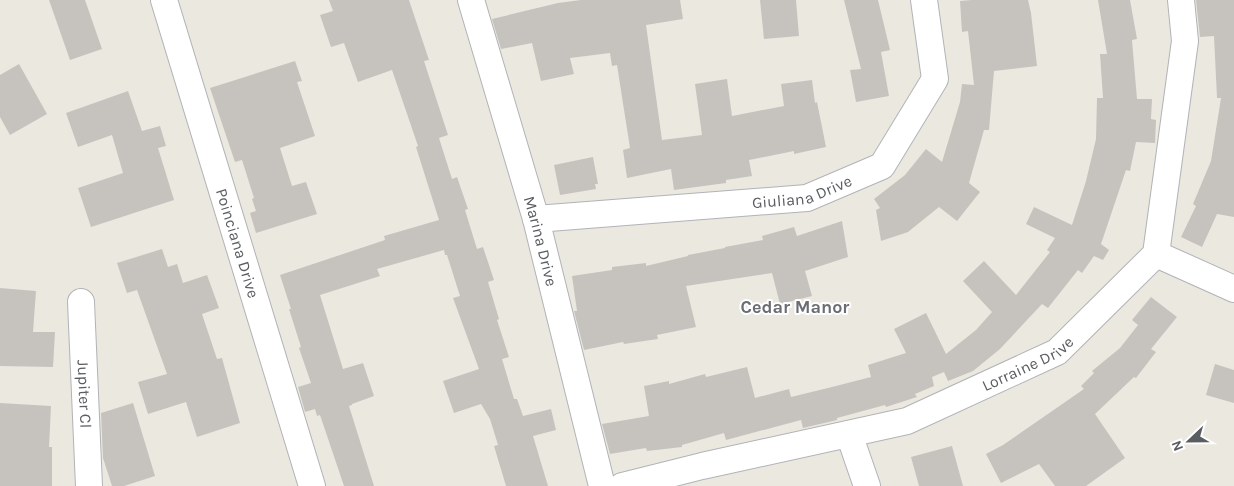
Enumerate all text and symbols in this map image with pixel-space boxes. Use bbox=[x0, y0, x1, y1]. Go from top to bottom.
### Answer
street label: Giuliana Drive bbox=[751, 171, 854, 212]
street label: Poinciana Drive bbox=[212, 186, 264, 300]
street label: Marina Drive bbox=[520, 194, 562, 288]
district label: Cedar Manor bbox=[741, 296, 849, 318]
street label: Lorraine Drive bbox=[979, 332, 1077, 395]
street label: Jupiter Cl bbox=[74, 359, 96, 429]
north arrow bbox=[1164, 416, 1214, 466]
text: N bbox=[1168, 438, 1187, 454]

